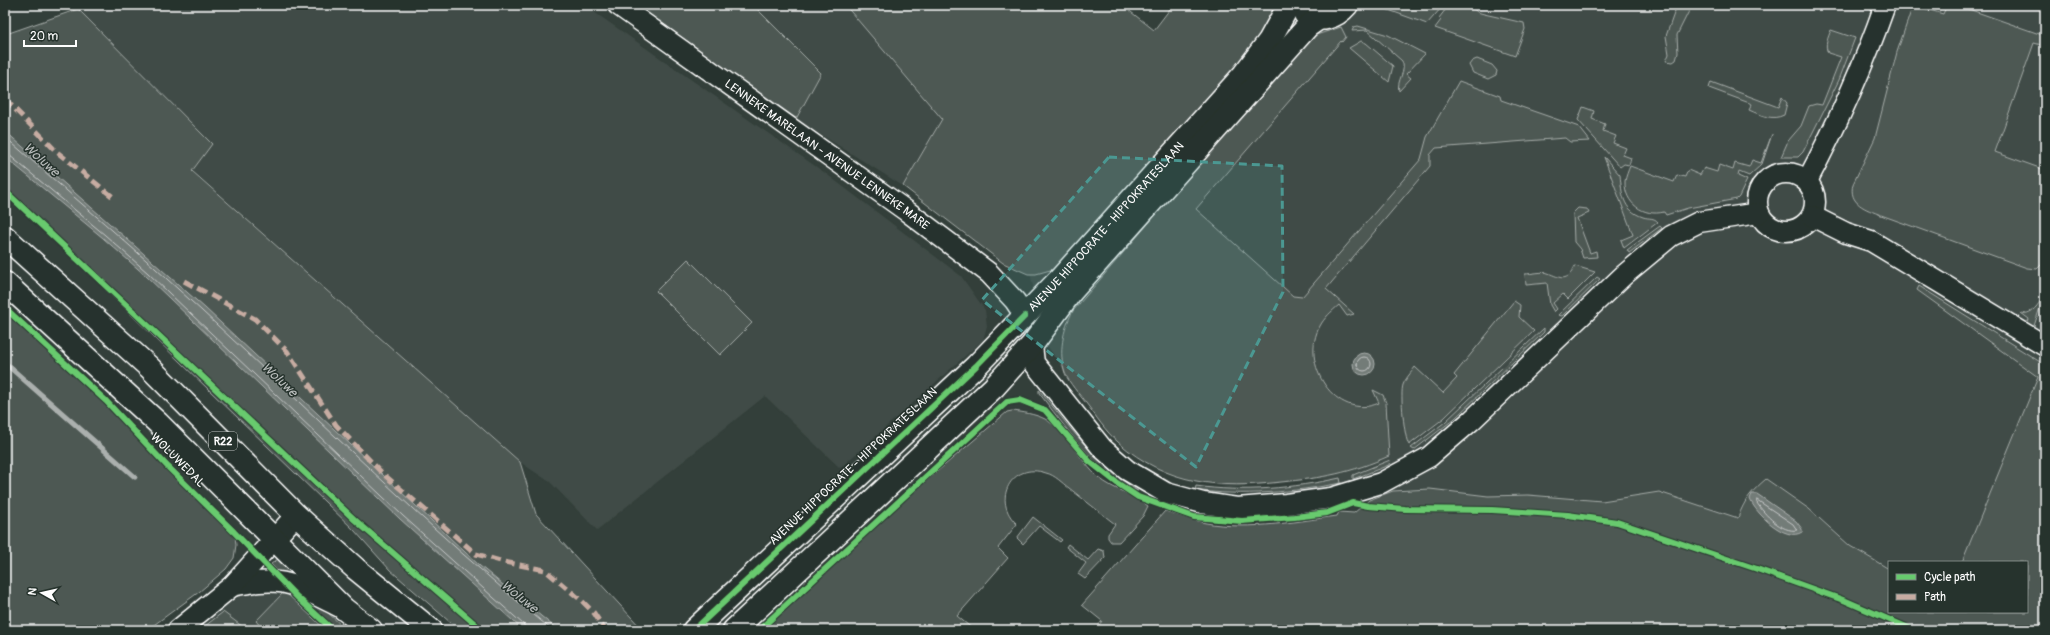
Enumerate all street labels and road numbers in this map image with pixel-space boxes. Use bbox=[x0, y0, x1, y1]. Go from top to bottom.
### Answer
street label: LENNEKE MARELAAN - AVENUE LENNEKE MARE bbox=[721, 76, 932, 233]
street label: AVENUE HIPPOCRATE - HIPPOKRATESLAAN bbox=[1025, 139, 1188, 315]
street label: AVENUE HIPPOCRATE - HIPPOKRATESLAAN bbox=[766, 384, 940, 548]
street label: WOLUWEDAL bbox=[147, 430, 208, 491]
road number: R22 bbox=[209, 432, 237, 450]

